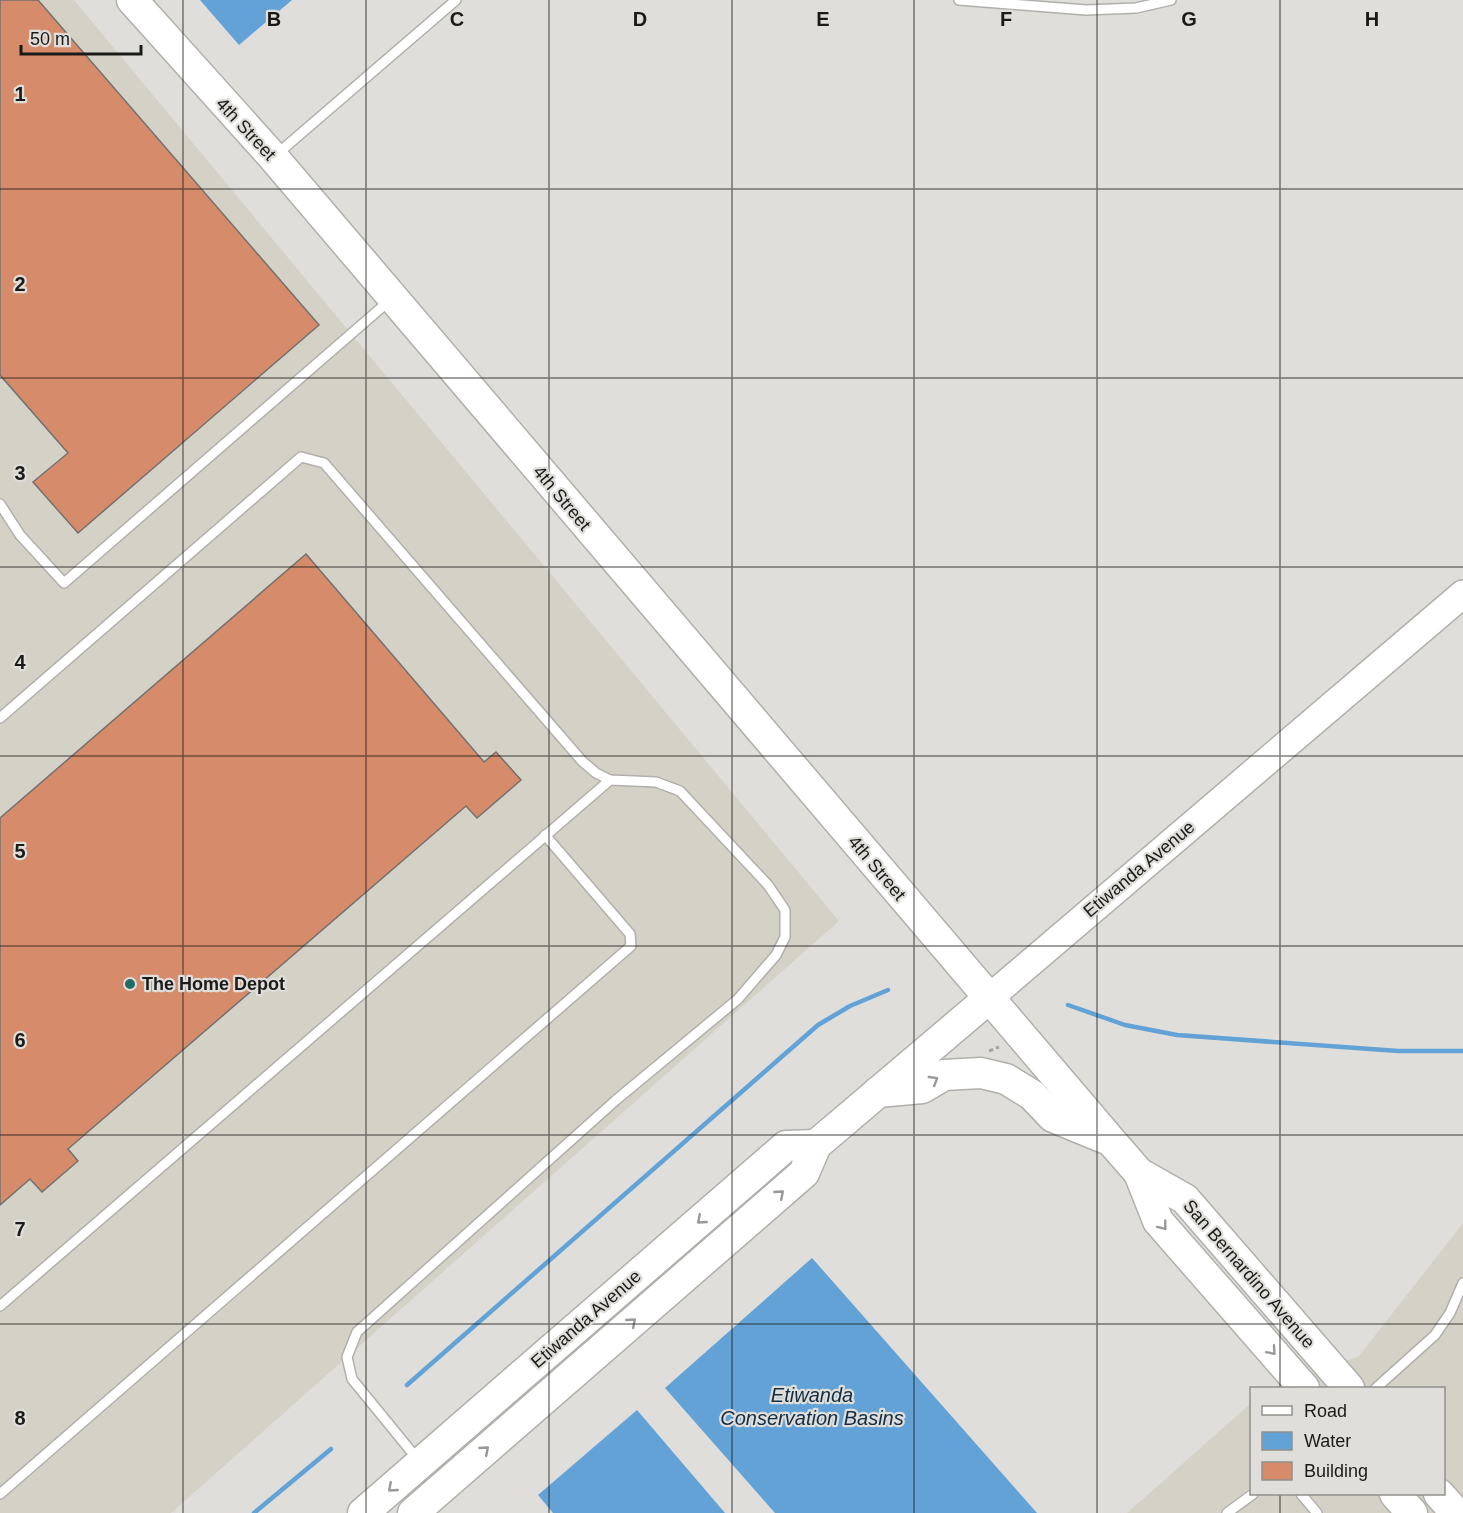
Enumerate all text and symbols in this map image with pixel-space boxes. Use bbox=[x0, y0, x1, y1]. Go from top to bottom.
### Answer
text: B bbox=[267, 8, 281, 30]
text: C bbox=[450, 8, 464, 30]
text: D bbox=[633, 8, 647, 30]
text: E bbox=[816, 8, 830, 30]
text: F bbox=[1000, 8, 1012, 30]
text: G bbox=[1181, 8, 1197, 30]
text: H bbox=[1365, 8, 1379, 30]
scale bar bbox=[21, 18, 141, 56]
text: 50 m bbox=[30, 29, 70, 49]
text: 1 bbox=[14, 83, 26, 105]
street label: 4th Street bbox=[212, 94, 280, 164]
text: 2 bbox=[14, 273, 26, 295]
text: 3 bbox=[14, 462, 26, 484]
street label: 4th Street bbox=[529, 462, 595, 534]
text: 4 bbox=[14, 651, 26, 673]
street label: Etiwanda Avenue bbox=[1079, 817, 1199, 921]
street label: 4th Street bbox=[844, 832, 910, 904]
text: 5 bbox=[14, 840, 26, 862]
place label: The Home Depot bbox=[142, 974, 285, 994]
marker: The Home Depot bbox=[123, 977, 137, 991]
text: 6 bbox=[14, 1029, 26, 1051]
one-way arrow bbox=[928, 1076, 938, 1088]
one-way arrow bbox=[773, 1191, 784, 1202]
street label: San Bernardino Avenue bbox=[1179, 1196, 1319, 1352]
one-way arrow bbox=[697, 1212, 708, 1223]
text: 7 bbox=[14, 1218, 26, 1240]
one-way arrow bbox=[1156, 1219, 1167, 1230]
street label: Etiwanda Avenue bbox=[527, 1266, 645, 1372]
one-way arrow bbox=[626, 1319, 637, 1330]
one-way arrow bbox=[1264, 1344, 1275, 1355]
water label: Etiwanda Conservation Basins bbox=[720, 1384, 904, 1429]
legend bbox=[1250, 1387, 1445, 1495]
text: Road bbox=[1304, 1401, 1347, 1421]
text: 8 bbox=[14, 1407, 26, 1429]
text: Water bbox=[1304, 1431, 1351, 1451]
one-way arrow bbox=[478, 1446, 489, 1457]
text: Building bbox=[1304, 1461, 1368, 1481]
one-way arrow bbox=[388, 1481, 399, 1492]

